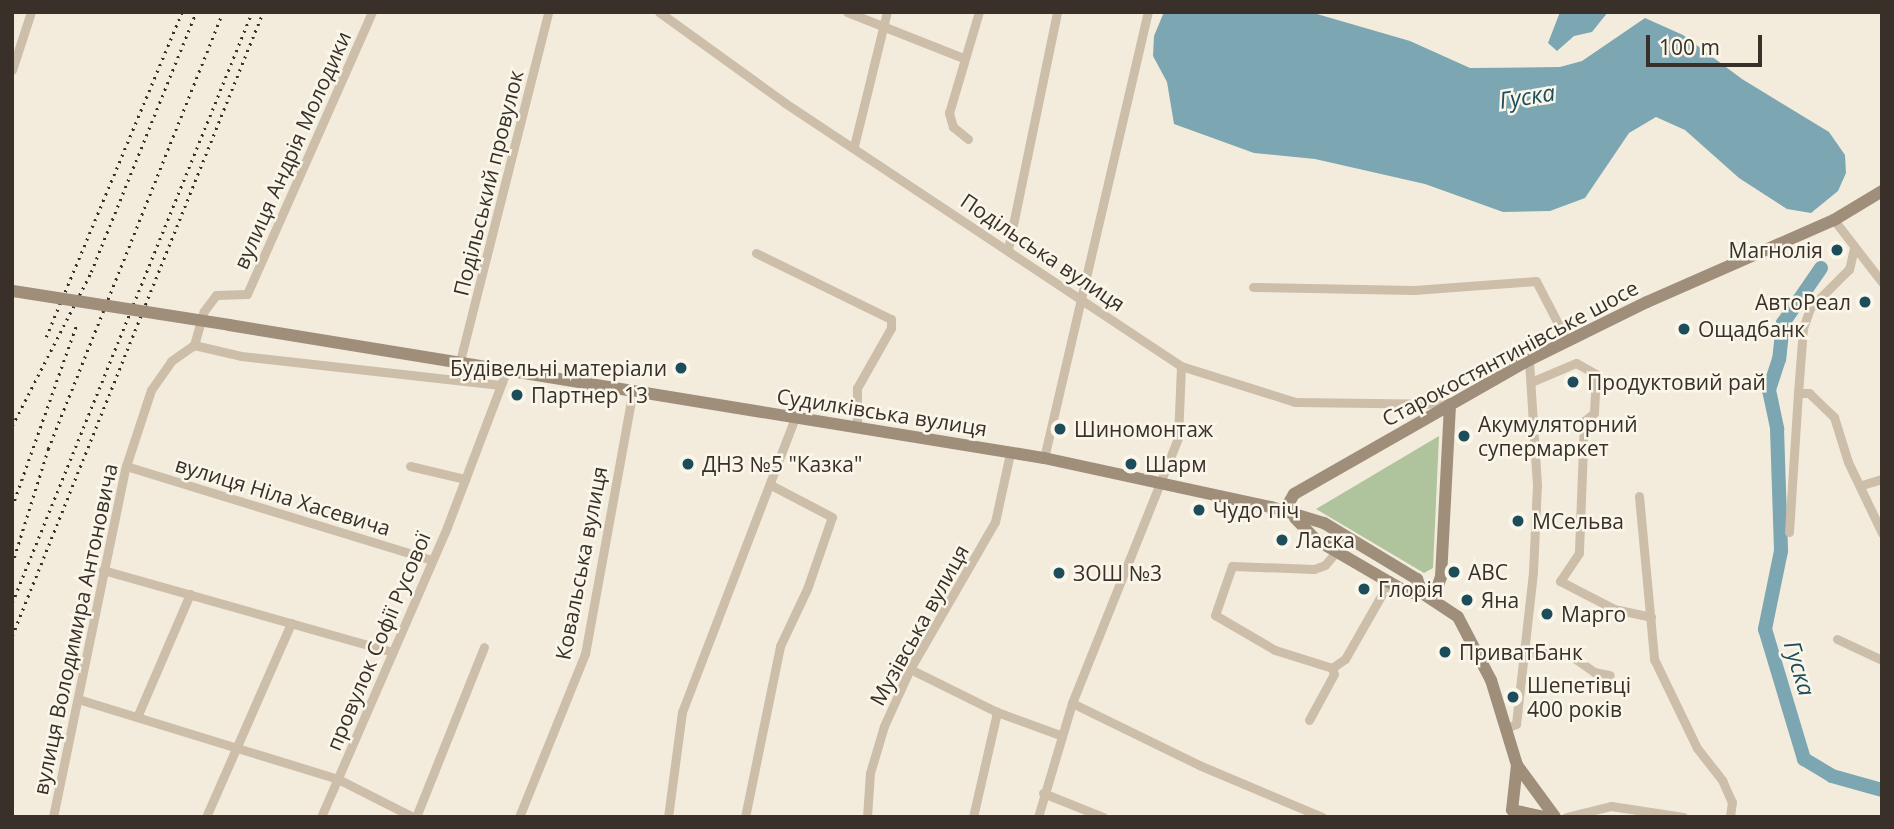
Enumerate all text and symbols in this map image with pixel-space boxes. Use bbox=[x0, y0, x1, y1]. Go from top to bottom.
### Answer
scale bar bbox=[1649, 21, 1764, 65]
street label: вулиця Андрія Молодики bbox=[228, 27, 356, 273]
text: 100 m bbox=[1659, 33, 1720, 61]
street label: Подільський провулок bbox=[448, 68, 528, 298]
water label: Гуска bbox=[1497, 78, 1557, 114]
street label: Подільська вулиця bbox=[956, 188, 1130, 316]
place label: Магнолія bbox=[1729, 237, 1823, 263]
marker: Магнолія bbox=[1829, 242, 1845, 258]
street label: Старокостянтинівське шосе bbox=[1378, 275, 1642, 431]
place label: АвтоРеал bbox=[1755, 289, 1851, 315]
marker: АвтоРеал bbox=[1857, 294, 1873, 310]
place label: Ощадбанк bbox=[1698, 316, 1805, 342]
marker: Ощадбанк bbox=[1676, 321, 1692, 337]
place label: Будівельні матеріали bbox=[450, 355, 667, 381]
marker: Будівельні матеріали bbox=[673, 360, 689, 376]
place label: Продуктовий рай bbox=[1587, 369, 1766, 395]
marker: Продуктовий рай bbox=[1565, 374, 1581, 390]
place label: Партнер 13 bbox=[531, 382, 648, 408]
street label: Судилківська вулиця bbox=[775, 383, 989, 441]
marker: Партнер 13 bbox=[509, 387, 525, 403]
place label: Акумуляторний супермаркет bbox=[1478, 411, 1638, 461]
place label: Шиномонтаж bbox=[1074, 416, 1213, 442]
marker: Шиномонтаж bbox=[1052, 421, 1068, 437]
marker: Акумуляторний супермаркет bbox=[1456, 428, 1472, 444]
street label: вулиця Ніла Хасевича bbox=[172, 451, 394, 541]
place label: ДНЗ №5 "Казка" bbox=[702, 451, 862, 477]
place label: Шарм bbox=[1145, 451, 1207, 477]
marker: ДНЗ №5 "Казка" bbox=[680, 456, 696, 472]
marker: Шарм bbox=[1123, 456, 1139, 472]
street label: вулиця Володимира Антоновича bbox=[28, 461, 122, 797]
street label: Ковальська вулиця bbox=[550, 464, 612, 662]
place label: Чудо піч bbox=[1213, 497, 1299, 523]
marker: Чудо піч bbox=[1191, 502, 1207, 518]
place label: МСельва bbox=[1532, 508, 1624, 534]
marker: МСельва bbox=[1510, 513, 1526, 529]
place label: Ласка bbox=[1296, 527, 1355, 553]
street label: провулок Софії Русової bbox=[321, 528, 435, 754]
marker: Ласка bbox=[1274, 532, 1290, 548]
street label: Музівська вулиця bbox=[864, 540, 974, 710]
place label: АВС bbox=[1468, 559, 1508, 585]
place label: ЗОШ №3 bbox=[1073, 560, 1162, 586]
marker: АВС bbox=[1446, 564, 1462, 580]
marker: ЗОШ №3 bbox=[1051, 565, 1067, 581]
place label: Глорія bbox=[1378, 576, 1443, 602]
marker: Глорія bbox=[1356, 581, 1372, 597]
place label: Яна bbox=[1481, 587, 1519, 613]
marker: Яна bbox=[1459, 592, 1475, 608]
place label: Марго bbox=[1561, 601, 1626, 627]
marker: Марго bbox=[1539, 606, 1555, 622]
water label: Гуска bbox=[1779, 637, 1821, 699]
place label: ПриватБанк bbox=[1459, 639, 1583, 665]
marker: ПриватБанк bbox=[1437, 644, 1453, 660]
place label: Шепетівці 400 років bbox=[1527, 672, 1631, 722]
marker: Шепетівці 400 років bbox=[1505, 689, 1521, 705]

